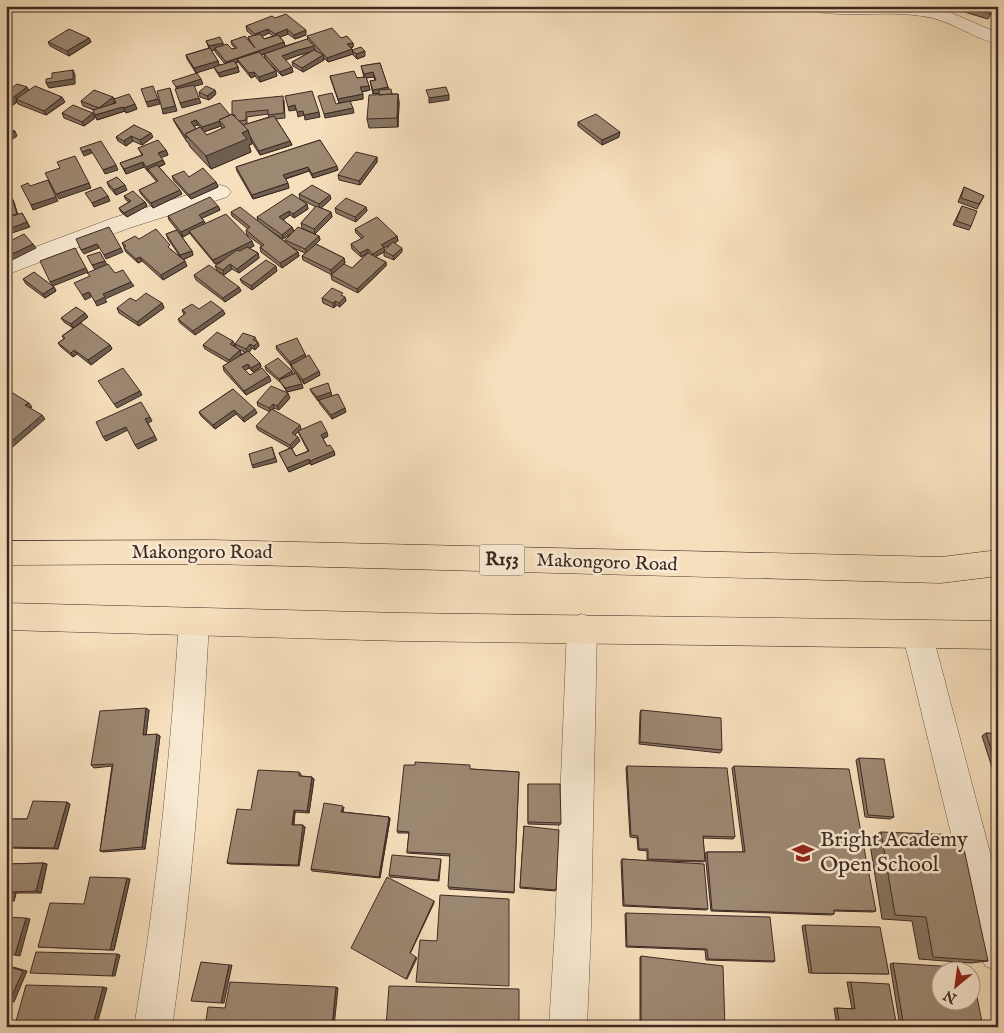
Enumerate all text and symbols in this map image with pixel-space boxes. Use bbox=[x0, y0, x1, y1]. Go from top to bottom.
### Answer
street label: Makongoro Road bbox=[131, 541, 273, 565]
road number: R153 bbox=[480, 544, 524, 576]
street label: Makongoro Road bbox=[536, 549, 679, 577]
place label: Bright Academy Open School bbox=[820, 826, 968, 879]
school or university icon: Bright Academy Open School bbox=[790, 840, 816, 866]
north arrow bbox=[932, 960, 982, 1010]
text: N bbox=[941, 986, 961, 1008]

